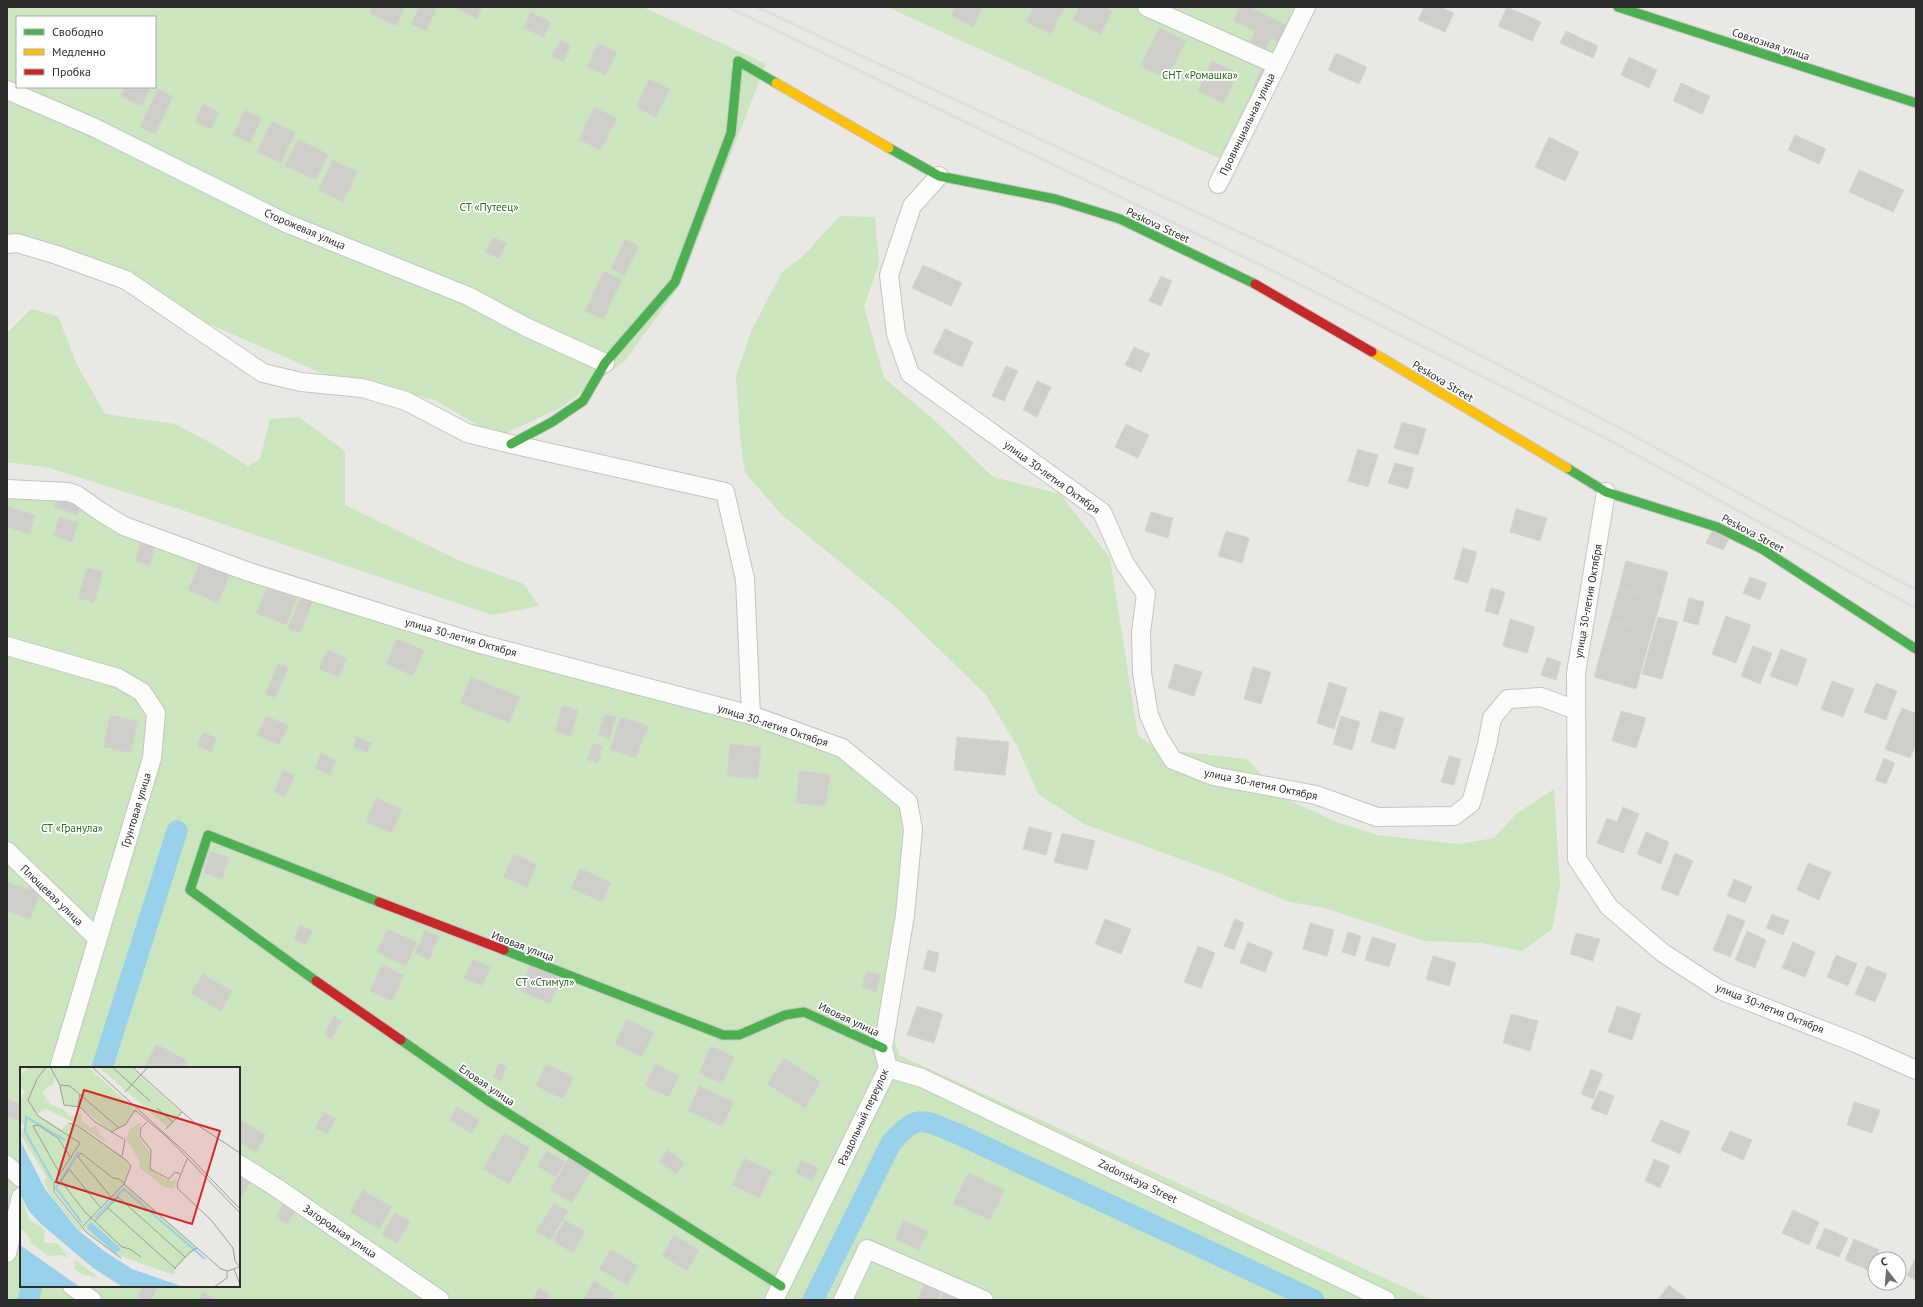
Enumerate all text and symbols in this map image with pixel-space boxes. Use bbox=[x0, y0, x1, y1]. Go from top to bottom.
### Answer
legend bbox=[16, 16, 156, 88]
text: Свободно bbox=[52, 24, 103, 39]
street label: Совхозная улица bbox=[1730, 25, 1812, 63]
text: Медленно bbox=[52, 44, 106, 59]
text: Пробка bbox=[52, 64, 91, 79]
park label: СНТ «Ромашка» bbox=[1162, 68, 1238, 82]
street label: Провинциальная улица bbox=[1216, 71, 1278, 177]
park label: СТ «Путеец» bbox=[460, 200, 518, 214]
street label: Peskova Street bbox=[1124, 204, 1192, 246]
street label: Сторожевая улица bbox=[262, 205, 348, 253]
street label: Peskova Street bbox=[1410, 357, 1476, 405]
street label: улица 30-летия Октября bbox=[1001, 437, 1103, 517]
street label: Peskova Street bbox=[1719, 511, 1787, 555]
street label: улица 30-летия Октября bbox=[1571, 543, 1605, 659]
street label: улица 30-летия Октября bbox=[403, 614, 519, 660]
street label: улица 30-летия Октября bbox=[716, 700, 830, 750]
street label: улица 30-летия Октября bbox=[1203, 765, 1319, 803]
street label: Грунтовая улица bbox=[118, 771, 154, 849]
park label: СТ «Гранула» bbox=[41, 821, 103, 835]
street label: Плющевая улица bbox=[18, 862, 86, 928]
street label: Ивовая улица bbox=[490, 928, 556, 964]
park label: СТ «Стимул» bbox=[516, 975, 574, 989]
street label: улица 30-летия Октября bbox=[1714, 980, 1826, 1036]
street label: Ивовая улица bbox=[816, 999, 882, 1039]
street label: Еловая улица bbox=[456, 1061, 518, 1109]
street label: Раздольный переулок bbox=[834, 1066, 892, 1168]
inset map bbox=[20, 1067, 240, 1287]
street label: Zadonskaya Street bbox=[1096, 1156, 1180, 1206]
street label: Загородная улица bbox=[300, 1201, 380, 1261]
north arrow bbox=[1867, 1251, 1907, 1291]
text: С bbox=[1879, 1254, 1889, 1269]

